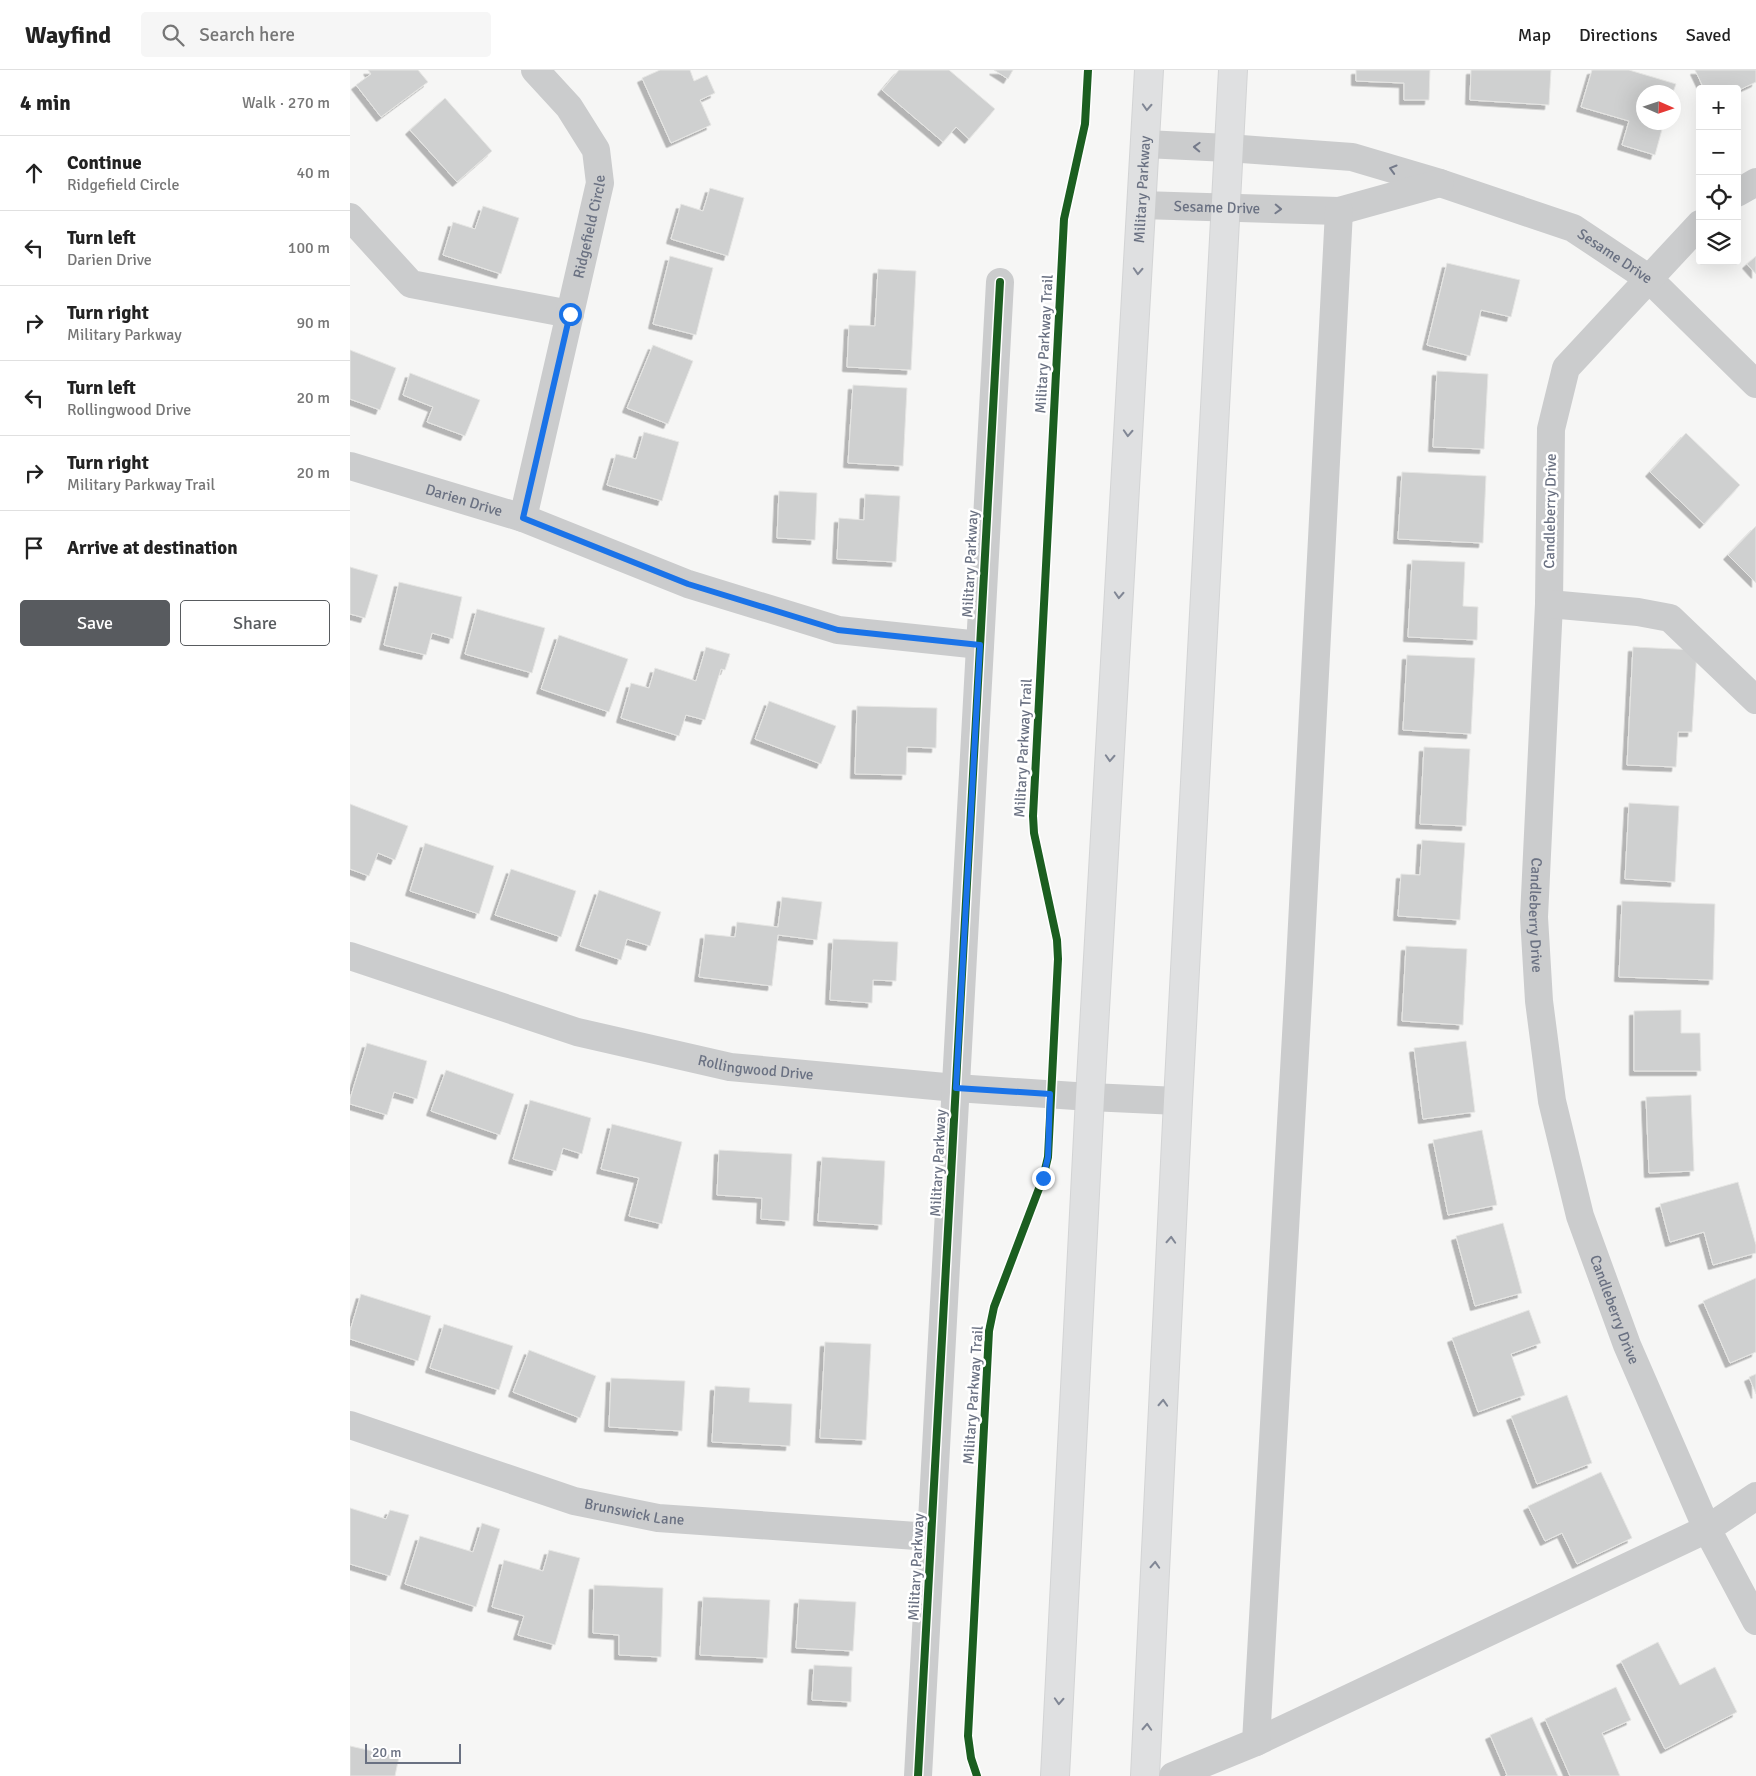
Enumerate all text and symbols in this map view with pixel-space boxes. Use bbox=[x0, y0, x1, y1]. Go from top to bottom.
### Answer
search box bbox=[141, 12, 491, 57]
text: Wayfind bbox=[25, 20, 111, 50]
icon: search bbox=[159, 21, 187, 49]
text: Search here bbox=[199, 23, 295, 47]
text: Map bbox=[1518, 24, 1551, 46]
text: Directions bbox=[1579, 24, 1658, 46]
text: Saved bbox=[1686, 24, 1731, 46]
north arrow bbox=[1636, 85, 1681, 130]
map controls bbox=[1696, 85, 1741, 265]
button: + bbox=[1696, 85, 1741, 130]
text: 4 min bbox=[20, 90, 71, 116]
text: Walk · 270 m bbox=[242, 93, 330, 113]
one-way arrow bbox=[1141, 103, 1152, 111]
button: − bbox=[1696, 130, 1741, 175]
street label: Military Parkway bbox=[1130, 135, 1154, 244]
one-way arrow bbox=[1193, 141, 1201, 152]
text: Continue bbox=[67, 151, 142, 175]
icon: ahead bbox=[20, 159, 48, 187]
text: 40 m bbox=[296, 163, 330, 183]
one-way arrow bbox=[1389, 165, 1397, 175]
street label: Ridgefield Circle bbox=[569, 174, 609, 280]
text: Ridgefield Circle bbox=[67, 175, 179, 195]
button: locate bbox=[1696, 175, 1741, 220]
street label: Sesame Drive bbox=[1174, 197, 1260, 218]
one-way arrow bbox=[1274, 204, 1282, 215]
button: layers bbox=[1696, 220, 1741, 265]
street label: Sesame Drive bbox=[1574, 225, 1656, 287]
text: Turn left bbox=[67, 226, 136, 250]
icon: left bbox=[20, 234, 48, 262]
text: 100 m bbox=[288, 238, 330, 258]
text: Darien Drive bbox=[67, 250, 152, 270]
one-way arrow bbox=[1132, 267, 1143, 275]
street label: Military Parkway Trail bbox=[1031, 274, 1057, 414]
text: Turn right bbox=[67, 301, 149, 325]
route start bbox=[559, 303, 582, 326]
icon: right bbox=[20, 309, 48, 337]
text: 90 m bbox=[296, 313, 330, 333]
text: Military Parkway bbox=[67, 325, 182, 345]
text: Turn left bbox=[67, 376, 136, 400]
icon: left bbox=[20, 384, 48, 412]
text: 20 m bbox=[296, 388, 330, 408]
text: Rollingwood Drive bbox=[67, 400, 191, 420]
one-way arrow bbox=[1123, 429, 1134, 437]
text: Turn right bbox=[67, 451, 149, 475]
street label: Candleberry Drive bbox=[1540, 453, 1560, 569]
icon: right bbox=[20, 459, 48, 487]
text: 20 m bbox=[296, 463, 330, 483]
text: Military Parkway Trail bbox=[67, 475, 215, 495]
street label: Darien Drive bbox=[423, 480, 505, 520]
street label: Military Parkway bbox=[958, 510, 982, 618]
icon: arrive bbox=[20, 534, 48, 562]
text: Arrive at destination bbox=[67, 536, 238, 560]
one-way arrow bbox=[1114, 592, 1125, 600]
button: Save bbox=[20, 600, 170, 646]
button: Share bbox=[180, 600, 330, 646]
street label: Military Parkway Trail bbox=[1010, 678, 1036, 818]
one-way arrow bbox=[1104, 754, 1115, 762]
street label: Candleberry Drive bbox=[1525, 857, 1546, 973]
street label: Rollingwood Drive bbox=[696, 1051, 814, 1084]
street label: Military Parkway bbox=[926, 1109, 950, 1217]
route end bbox=[1032, 1167, 1055, 1190]
one-way arrow bbox=[1166, 1236, 1177, 1244]
street label: Candleberry Drive bbox=[1586, 1252, 1643, 1367]
street label: Military Parkway Trail bbox=[959, 1325, 987, 1465]
one-way arrow bbox=[1158, 1398, 1169, 1406]
street label: Brunswick Lane bbox=[583, 1494, 685, 1529]
street label: Military Parkway bbox=[904, 1513, 928, 1621]
one-way arrow bbox=[1150, 1561, 1161, 1569]
one-way arrow bbox=[1054, 1697, 1064, 1705]
one-way arrow bbox=[1142, 1723, 1153, 1731]
scale bar bbox=[365, 1741, 461, 1764]
text: 20 m bbox=[372, 1744, 401, 1761]

